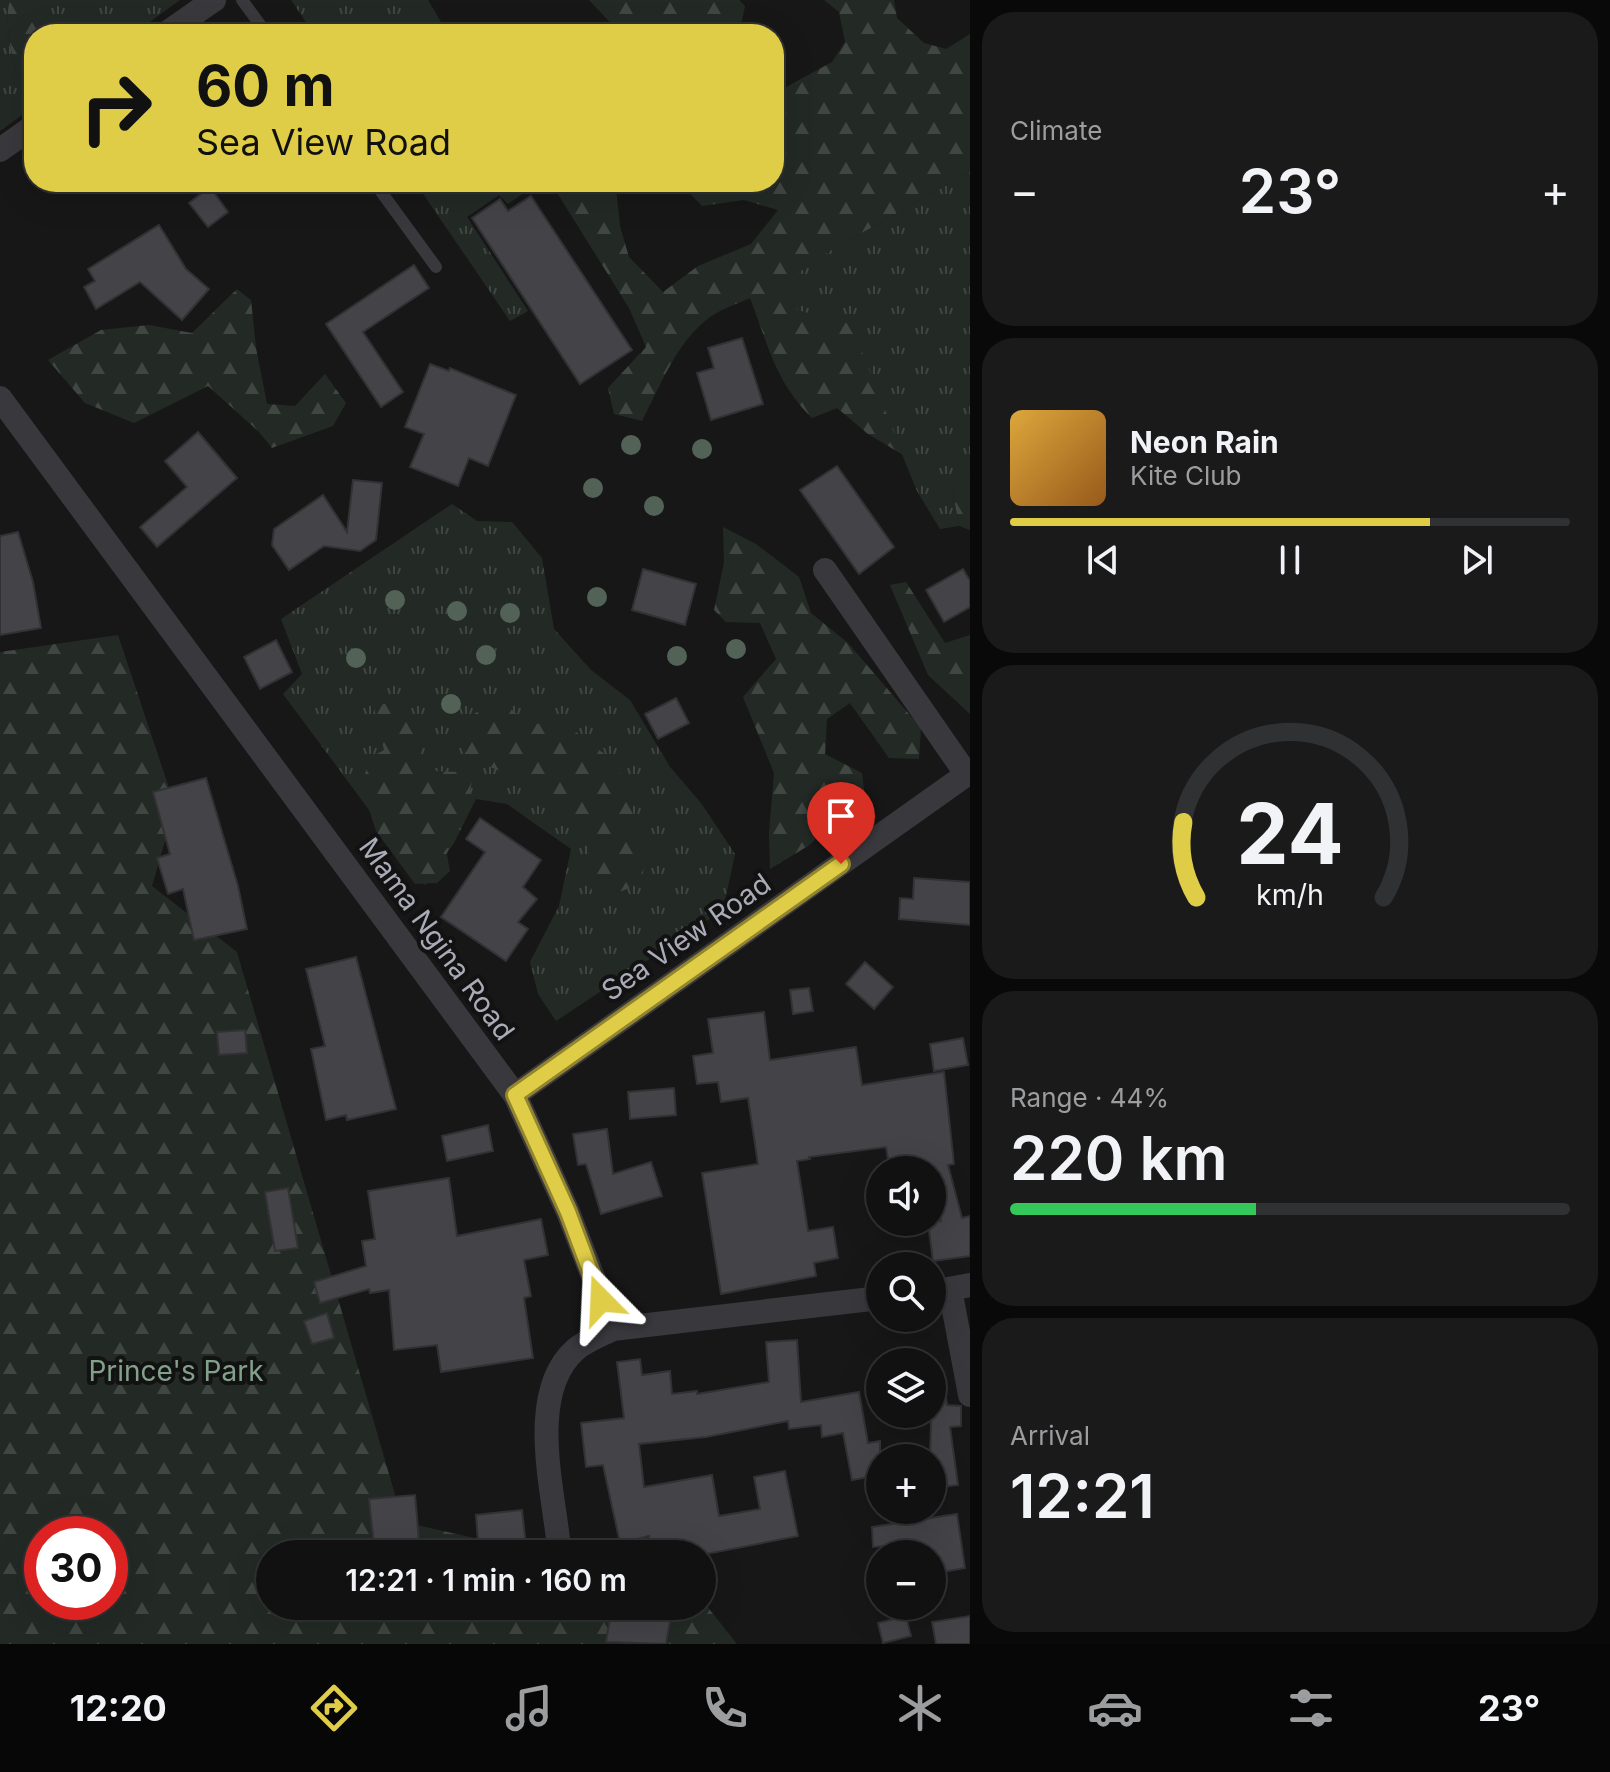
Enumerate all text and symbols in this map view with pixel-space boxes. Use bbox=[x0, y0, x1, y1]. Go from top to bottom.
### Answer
text: 60 m bbox=[196, 52, 335, 120]
icon: right bbox=[64, 56, 168, 160]
text: Climate bbox=[1010, 115, 1102, 146]
text: Sea View Road bbox=[196, 120, 451, 164]
text: 23° bbox=[1239, 155, 1341, 227]
text: − bbox=[1010, 164, 1039, 218]
text: + bbox=[1541, 164, 1570, 218]
text: Neon Rain bbox=[1130, 424, 1279, 460]
text: Kite Club bbox=[1130, 460, 1241, 491]
icon: previous bbox=[1081, 538, 1125, 582]
icon: pause bbox=[1268, 538, 1312, 582]
icon: next bbox=[1455, 538, 1499, 582]
pin bbox=[807, 782, 875, 864]
text: 24 bbox=[1236, 783, 1344, 884]
icon: arrive bbox=[819, 794, 863, 838]
street label: Mama Ngina Road bbox=[352, 831, 522, 1047]
street label: Sea View Road bbox=[595, 866, 777, 1008]
text: km/h bbox=[1256, 877, 1324, 912]
text: Range · 44% bbox=[1010, 1082, 1169, 1113]
text: 220 km bbox=[1010, 1122, 1228, 1194]
map controls bbox=[866, 1156, 946, 1620]
button: sound bbox=[866, 1156, 946, 1236]
button: search bbox=[866, 1252, 946, 1332]
position arrow bbox=[559, 1258, 643, 1342]
button: layers bbox=[866, 1348, 946, 1428]
park label: Prince's Park bbox=[88, 1354, 264, 1388]
text: Arrival bbox=[1010, 1420, 1090, 1451]
button: + bbox=[866, 1444, 946, 1524]
text: 12:21 bbox=[1010, 1460, 1155, 1532]
speed limit sign: 30 bbox=[24, 1516, 128, 1620]
button: − bbox=[866, 1540, 946, 1620]
text: 12:21 · 1 min · 160 m bbox=[345, 1562, 627, 1598]
icon: directions bbox=[306, 1680, 362, 1736]
icon: music bbox=[501, 1680, 557, 1736]
icon: phone bbox=[697, 1680, 753, 1736]
icon: climate bbox=[892, 1680, 948, 1736]
icon: car bbox=[1087, 1680, 1143, 1736]
icon: filters bbox=[1283, 1680, 1339, 1736]
text: 12:20 bbox=[70, 1686, 167, 1730]
text: 23° bbox=[1478, 1686, 1540, 1730]

